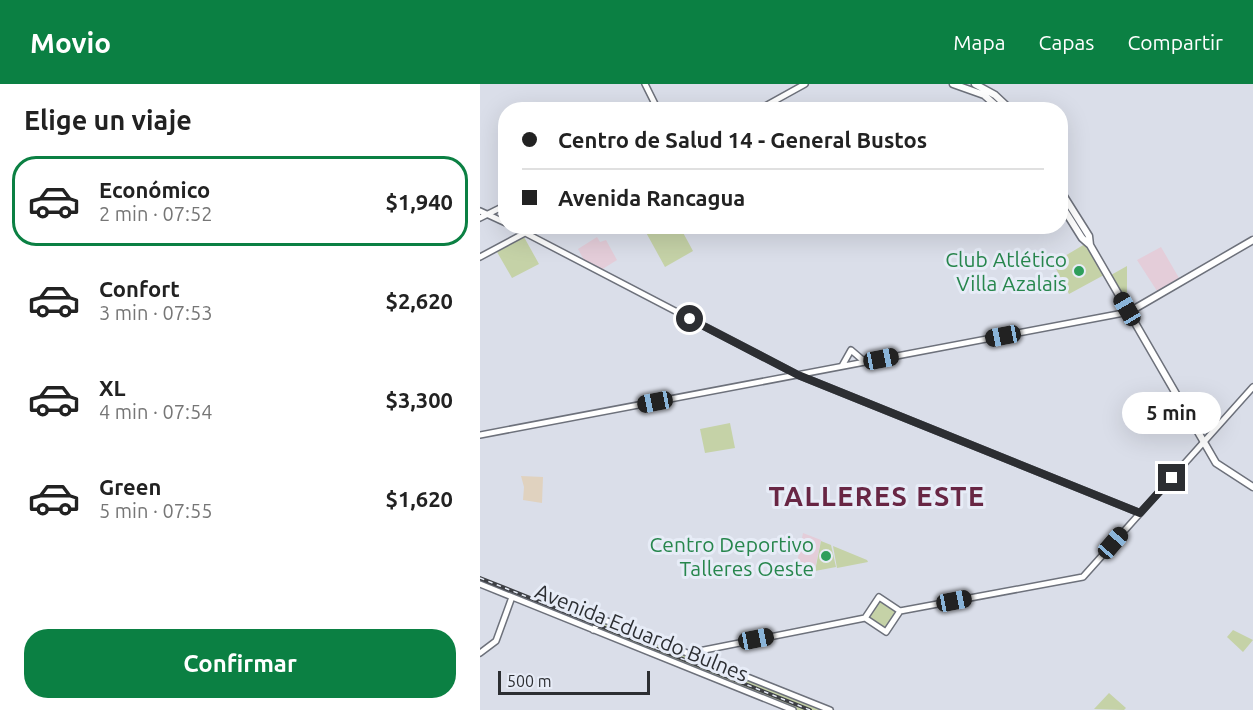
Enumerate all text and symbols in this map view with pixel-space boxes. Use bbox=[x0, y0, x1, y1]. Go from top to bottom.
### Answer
text: Movio bbox=[30, 27, 111, 58]
text: Mapa bbox=[953, 30, 1005, 54]
text: Capas bbox=[1038, 30, 1094, 54]
text: Compartir bbox=[1127, 30, 1223, 54]
text: Elige un viaje bbox=[24, 105, 192, 135]
text: Centro de Salud 14 - General Bustos bbox=[558, 127, 927, 152]
icon: car bbox=[27, 174, 81, 228]
text: Económico bbox=[99, 177, 210, 202]
text: Avenida Rancagua bbox=[558, 185, 745, 210]
text: $1,940 bbox=[386, 189, 453, 214]
text: 2 min · 07:52 bbox=[99, 202, 213, 225]
place label: Club Atlético Villa Azalais bbox=[945, 247, 1067, 295]
marker: Club Atlético Villa Azalais bbox=[1072, 264, 1086, 278]
icon: car bbox=[27, 273, 81, 327]
text: Confort bbox=[99, 276, 180, 301]
text: $2,620 bbox=[386, 288, 453, 313]
car bbox=[1110, 289, 1144, 329]
text: 3 min · 07:53 bbox=[99, 301, 213, 324]
route start bbox=[676, 305, 703, 332]
car bbox=[984, 324, 1022, 348]
car bbox=[862, 347, 900, 371]
icon: car bbox=[27, 372, 81, 426]
text: XL bbox=[99, 375, 126, 400]
text: $3,300 bbox=[386, 387, 453, 412]
car bbox=[636, 390, 674, 414]
callout: 5 min bbox=[1122, 391, 1222, 433]
text: 4 min · 07:54 bbox=[99, 400, 213, 423]
text: 5 min bbox=[1146, 401, 1197, 424]
route end bbox=[1158, 464, 1185, 491]
icon: car bbox=[27, 471, 81, 525]
text: Green bbox=[99, 474, 161, 499]
district label: TALLERES ESTE bbox=[768, 481, 986, 511]
text: $1,620 bbox=[386, 486, 453, 511]
text: 5 min · 07:55 bbox=[99, 499, 213, 522]
car bbox=[1094, 524, 1132, 562]
place label: Centro Deportivo Talleres Oeste bbox=[650, 532, 814, 580]
marker: Centro Deportivo Talleres Oeste bbox=[819, 549, 833, 563]
street label: Avenida Eduardo Bulnes bbox=[532, 578, 752, 686]
car bbox=[935, 589, 973, 613]
car bbox=[737, 627, 775, 651]
button: Confirmar bbox=[24, 629, 456, 698]
scale bar bbox=[498, 668, 650, 696]
text: 500 m bbox=[507, 672, 552, 690]

